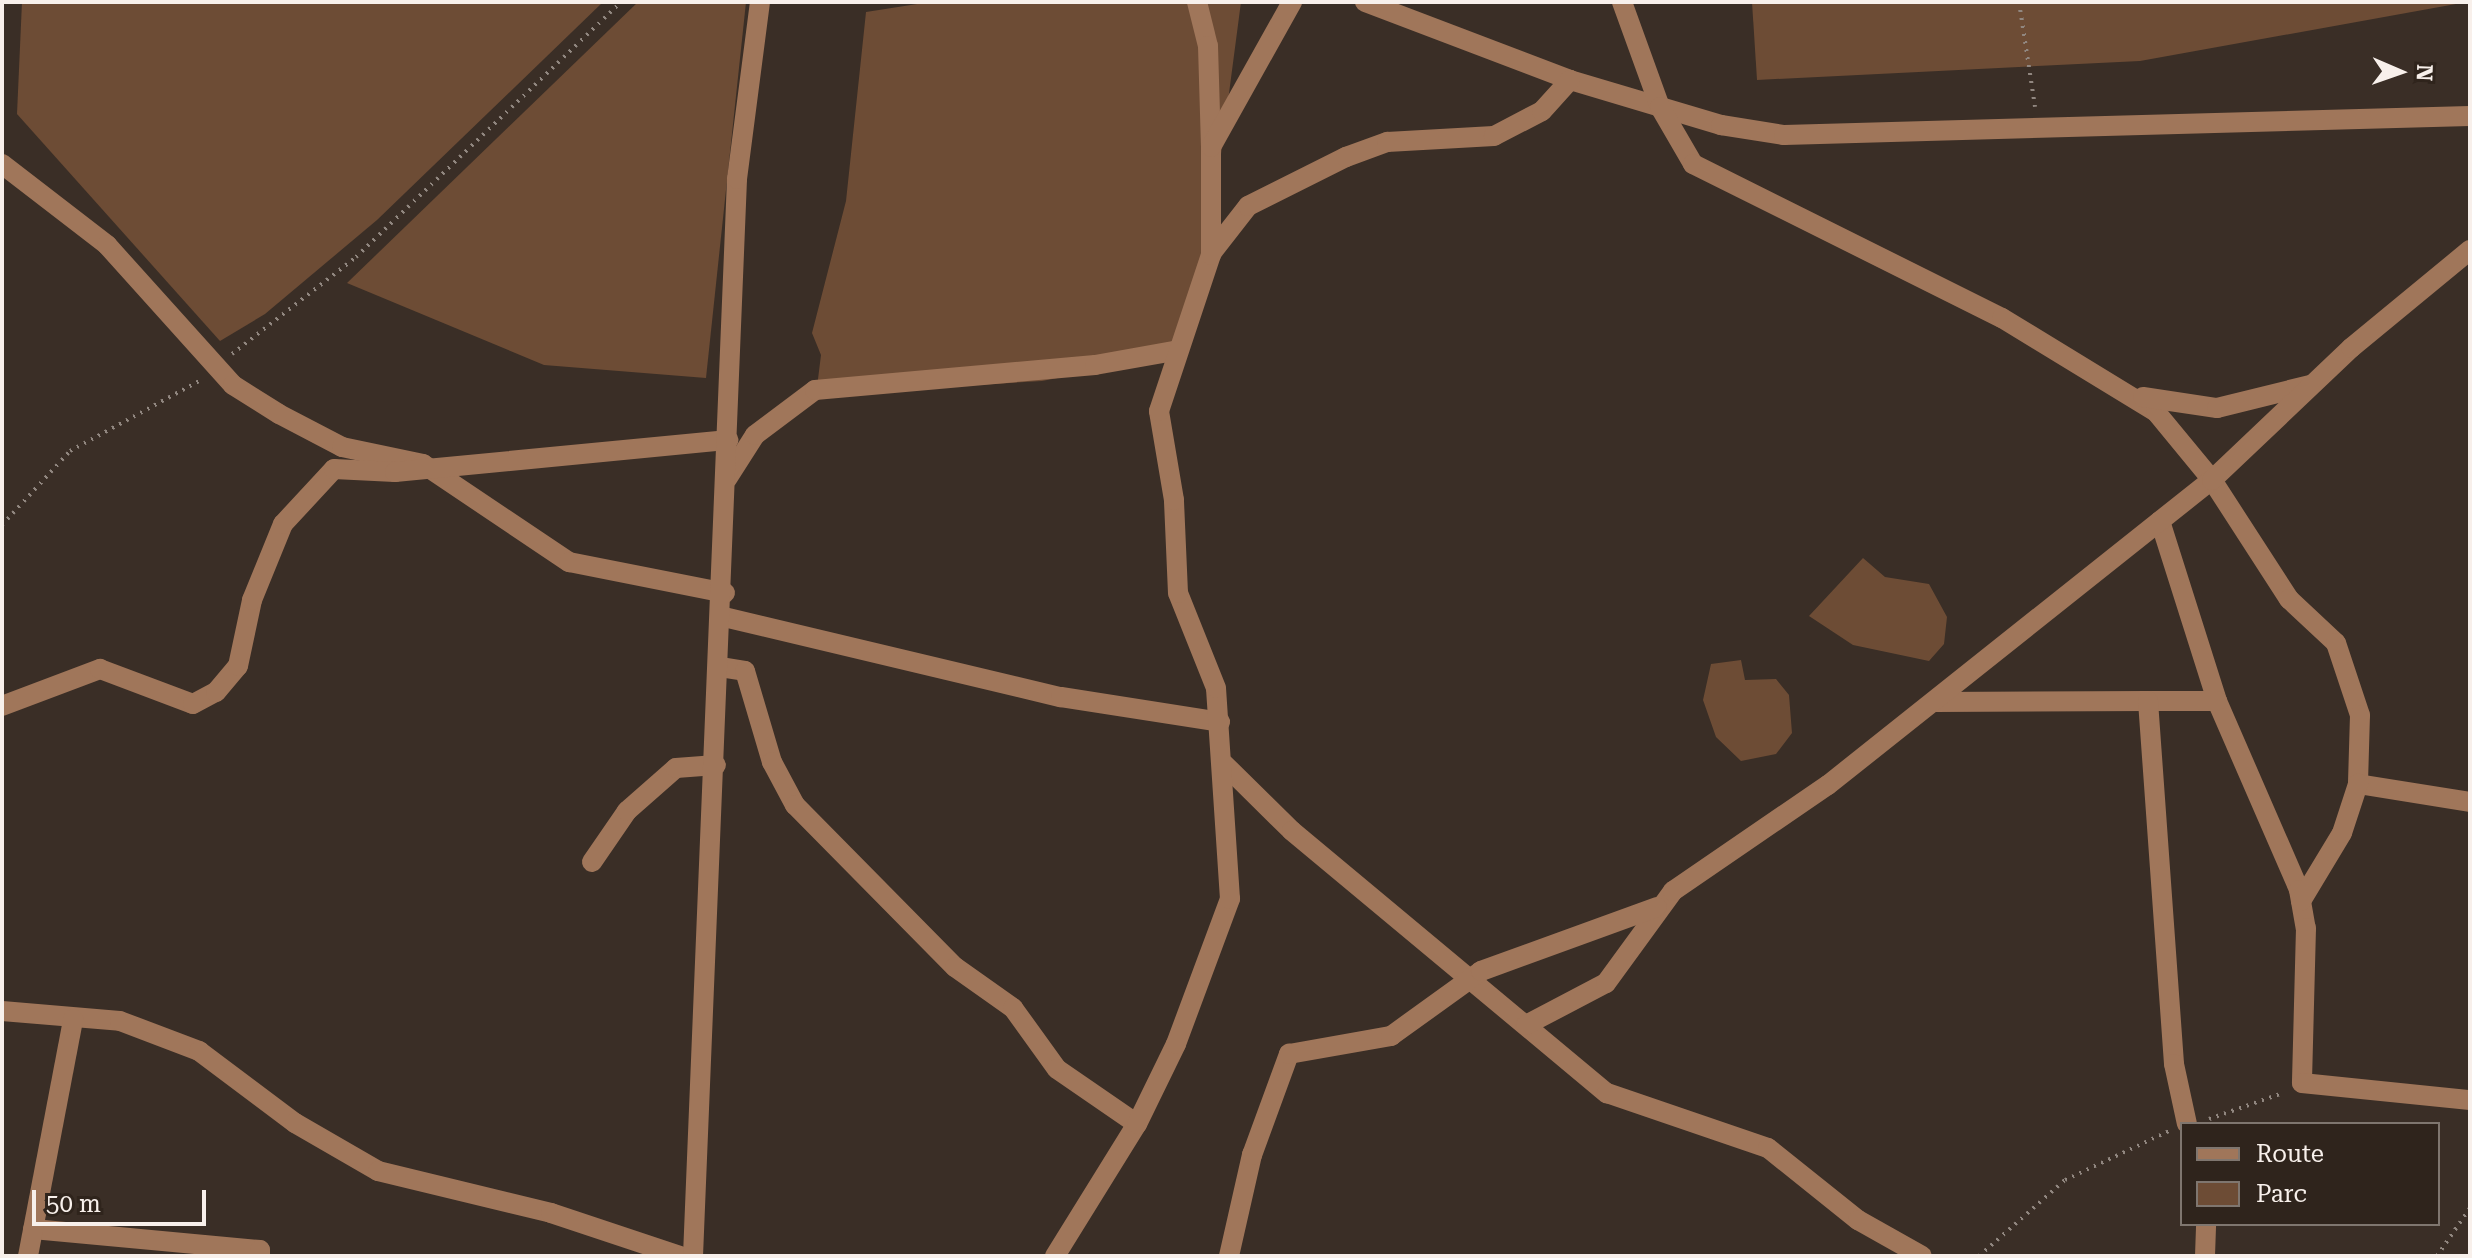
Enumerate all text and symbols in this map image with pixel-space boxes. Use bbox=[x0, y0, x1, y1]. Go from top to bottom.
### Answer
north arrow bbox=[2360, 32, 2440, 112]
text: N bbox=[2412, 64, 2437, 82]
legend bbox=[2180, 1122, 2440, 1226]
text: Route bbox=[2256, 1140, 2324, 1168]
scale bar bbox=[36, 1174, 210, 1224]
text: Parc bbox=[2256, 1180, 2307, 1208]
text: 50 m bbox=[46, 1190, 101, 1218]

